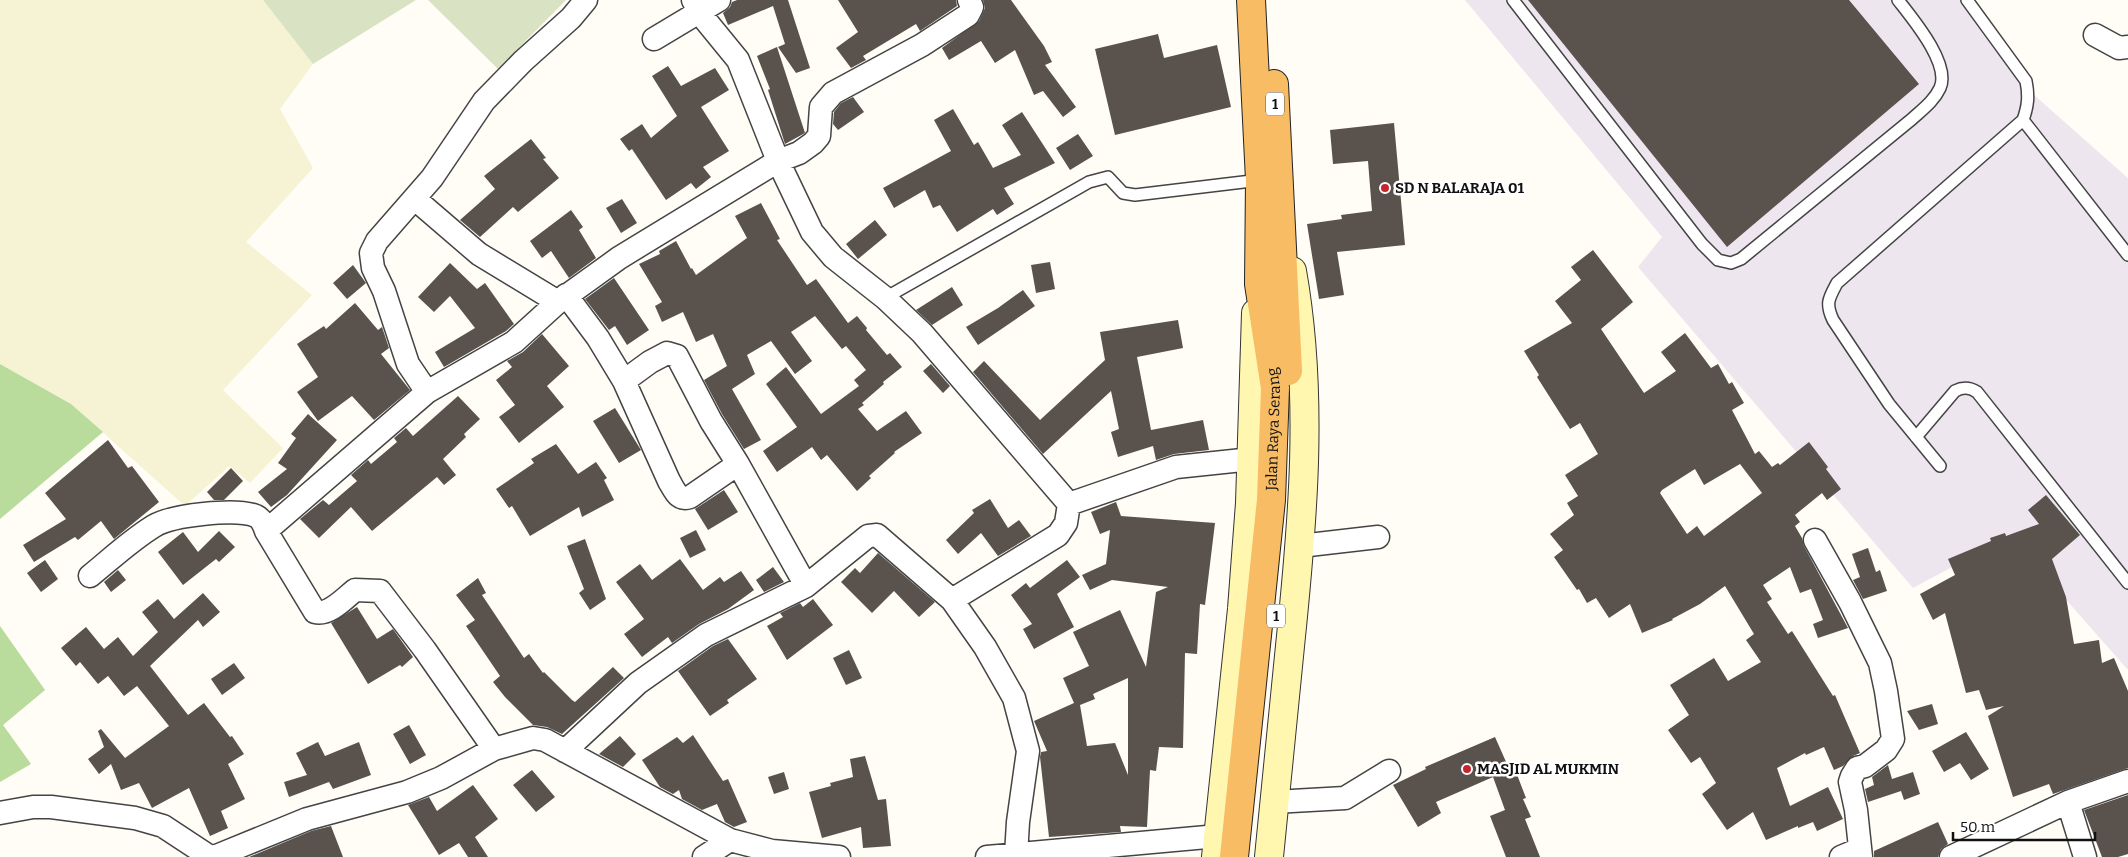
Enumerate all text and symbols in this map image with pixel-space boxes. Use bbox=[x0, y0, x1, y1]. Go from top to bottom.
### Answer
road number: 1 bbox=[1266, 92, 1284, 116]
place label: SD N BALARAJA 01 bbox=[1395, 179, 1524, 197]
marker: SD N BALARAJA 01 bbox=[1379, 182, 1391, 194]
street label: Jalan Raya Serang bbox=[1262, 366, 1284, 492]
road number: 1 bbox=[1267, 604, 1285, 628]
place label: MASJID AL MUKMIN bbox=[1477, 760, 1619, 778]
marker: MASJID AL MUKMIN bbox=[1461, 763, 1473, 775]
scale bar bbox=[1953, 810, 2096, 842]
text: 50 m bbox=[1960, 818, 1996, 836]

